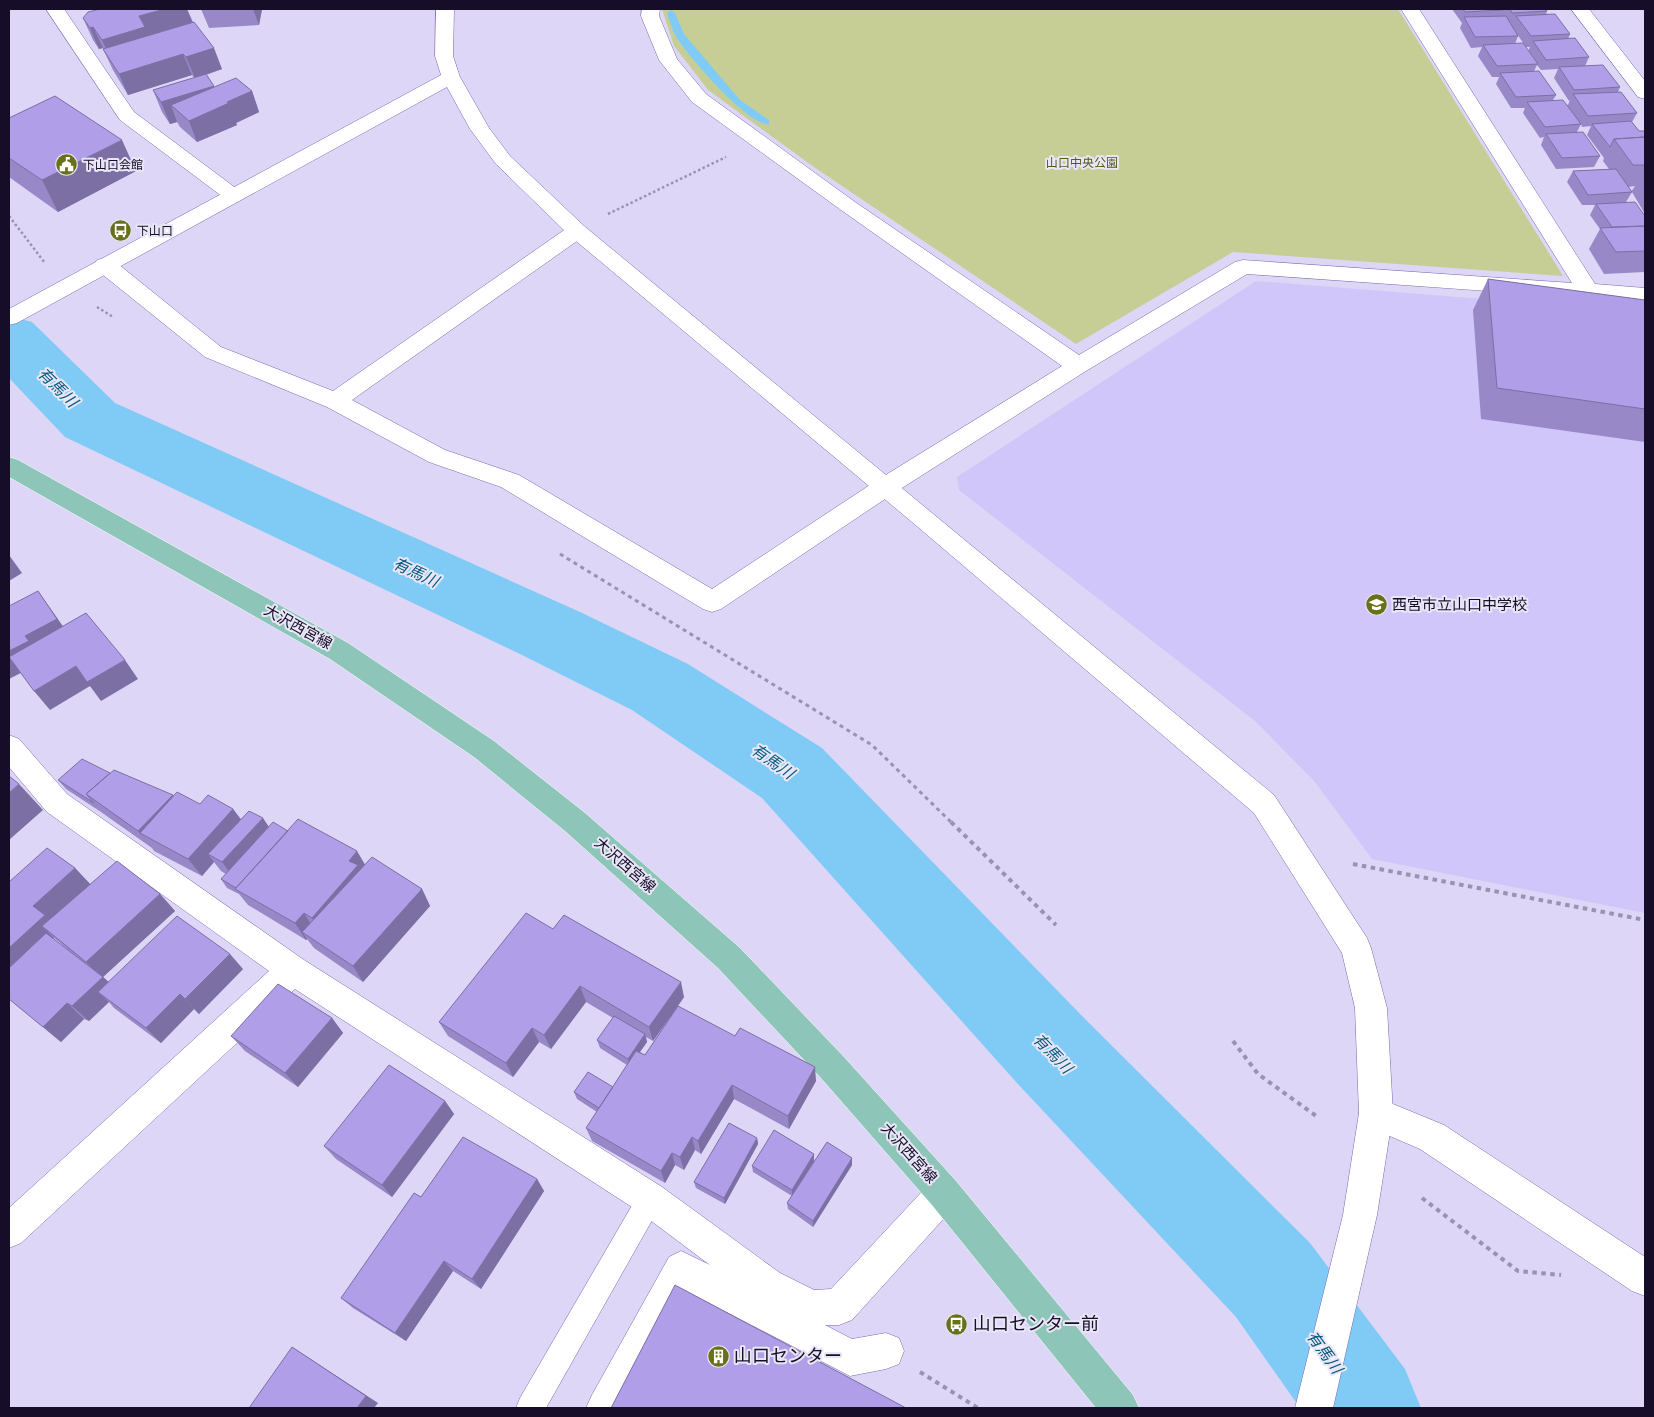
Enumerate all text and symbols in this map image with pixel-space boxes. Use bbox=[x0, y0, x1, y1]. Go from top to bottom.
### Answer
public building icon: 下山口会館 bbox=[55, 153, 79, 177]
park label: 山口中央公園 bbox=[1046, 155, 1118, 169]
place label: 下山口会館 bbox=[83, 157, 143, 171]
bus stop icon: 下山口 bbox=[109, 219, 133, 243]
place label: 下山口 bbox=[137, 223, 173, 237]
water label: 有馬川 bbox=[35, 363, 83, 412]
water label: 有馬川 bbox=[390, 553, 444, 591]
school or university icon: 西宮市立山口中学校 bbox=[1364, 593, 1388, 617]
place label: 西宮市立山口中学校 bbox=[1392, 595, 1527, 613]
street label: 大沢西宮線 bbox=[261, 600, 336, 652]
water label: 有馬川 bbox=[748, 739, 800, 783]
street label: 大沢西宮線 bbox=[591, 833, 660, 896]
water label: 有馬川 bbox=[1030, 1029, 1078, 1078]
street label: 大沢西宮線 bbox=[878, 1118, 942, 1186]
bus stop icon: 山口センター前 bbox=[945, 1312, 969, 1336]
place label: 山口センター前 bbox=[973, 1312, 1099, 1334]
water label: 有馬川 bbox=[1304, 1327, 1348, 1378]
building icon: 山口センター bbox=[706, 1344, 730, 1368]
place label: 山口センター bbox=[734, 1344, 842, 1366]

